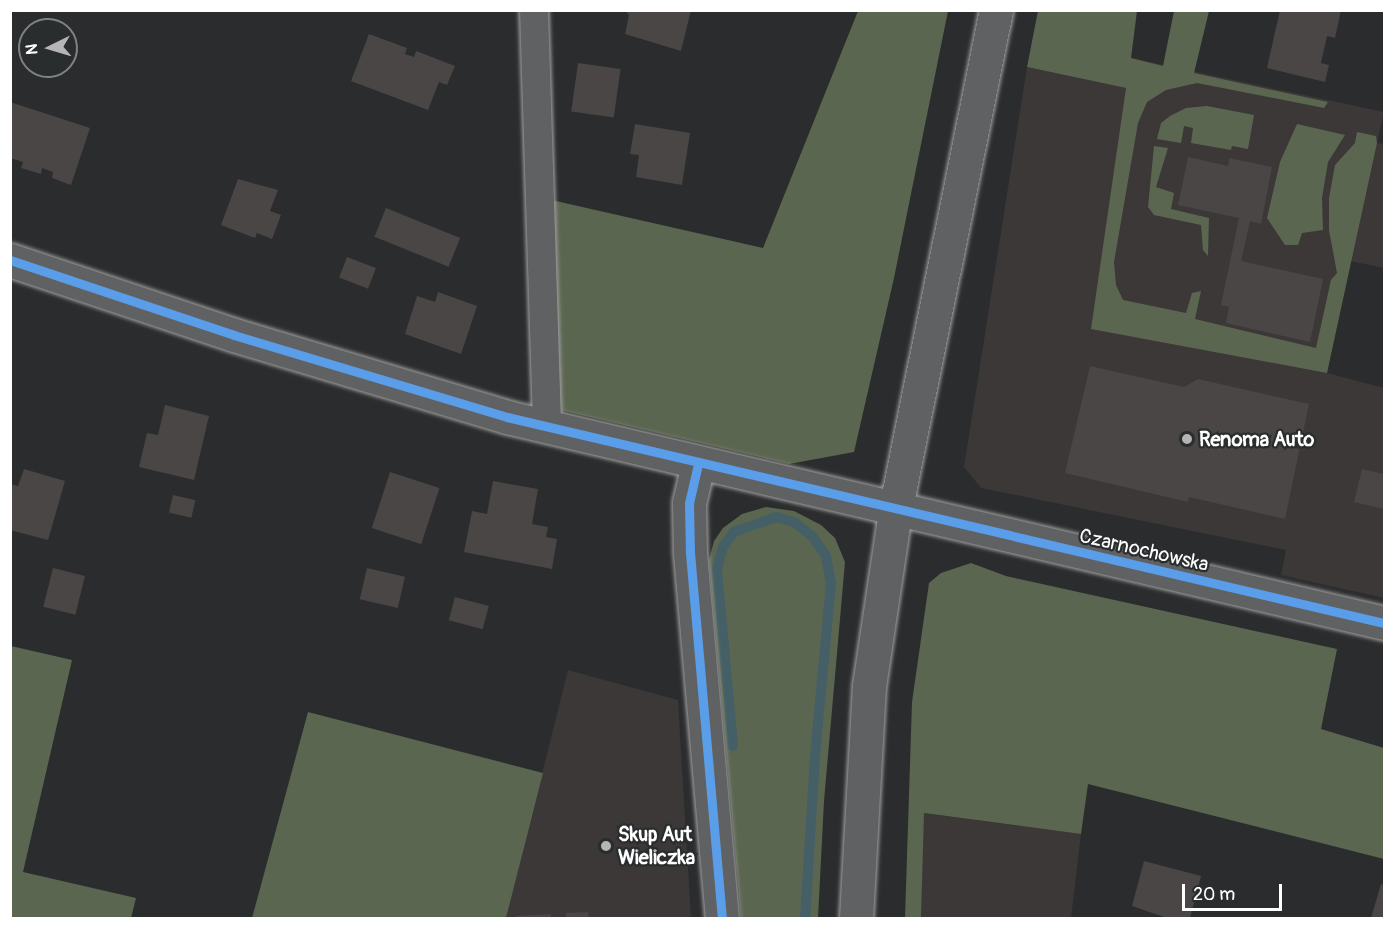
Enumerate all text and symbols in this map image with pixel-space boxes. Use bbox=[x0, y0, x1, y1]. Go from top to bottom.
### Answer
north arrow bbox=[18, 18, 78, 78]
text: N bbox=[22, 43, 42, 56]
place label: Renoma Auto bbox=[1199, 427, 1314, 451]
marker: Renoma Auto bbox=[1180, 432, 1194, 446]
street label: Czarnochowska bbox=[1077, 523, 1211, 577]
place label: Skup Aut Wieliczka bbox=[618, 822, 695, 869]
marker: Skup Aut Wieliczka bbox=[599, 839, 613, 853]
scale bar bbox=[1185, 872, 1286, 910]
text: 20 m bbox=[1193, 883, 1235, 906]

